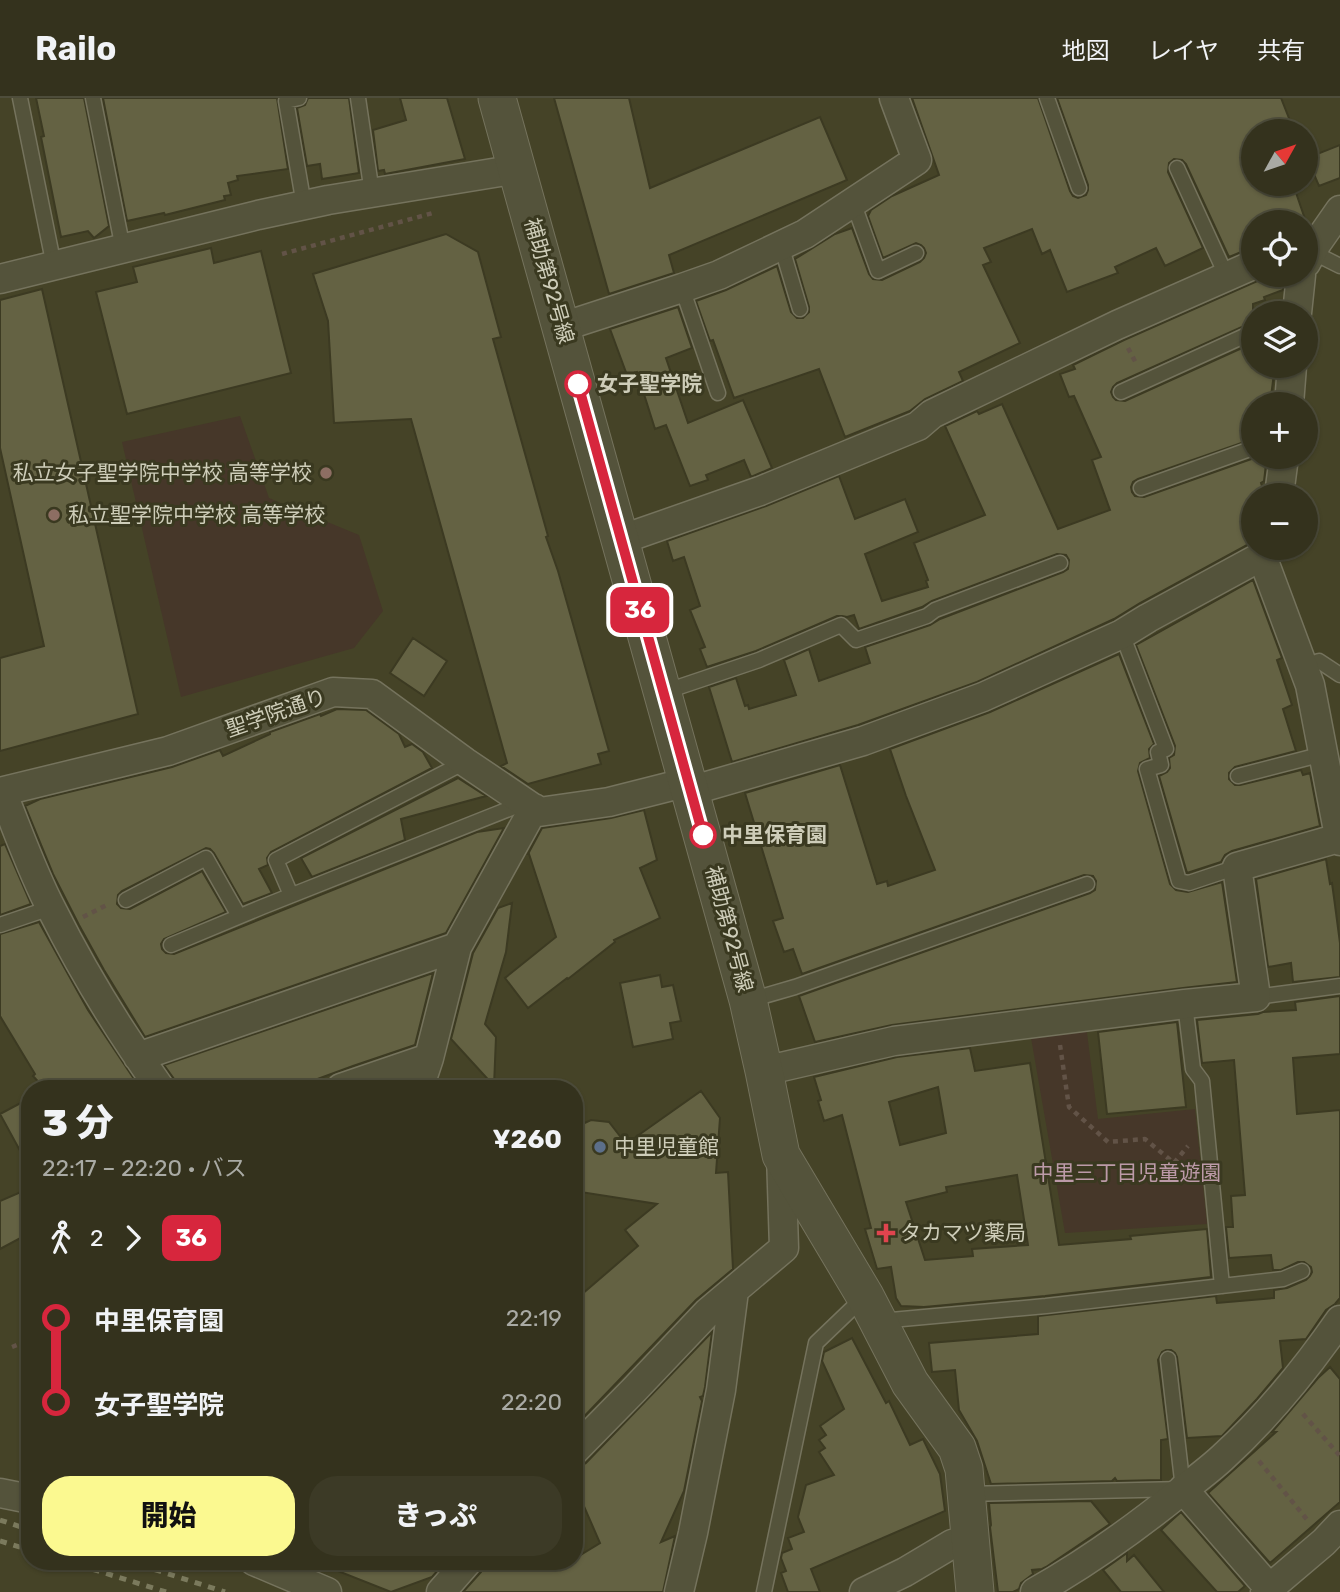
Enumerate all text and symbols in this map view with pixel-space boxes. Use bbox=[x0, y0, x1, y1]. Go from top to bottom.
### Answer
text: Railo bbox=[35, 29, 116, 68]
text: 地図 bbox=[1062, 37, 1110, 65]
text: レイヤ bbox=[1148, 37, 1219, 65]
text: 共有 bbox=[1257, 37, 1305, 65]
north arrow bbox=[1241, 119, 1318, 196]
map controls bbox=[1241, 119, 1318, 560]
button: locate bbox=[1241, 210, 1318, 287]
street label: 補助第92号線 bbox=[520, 215, 579, 347]
button: layers bbox=[1241, 301, 1318, 378]
marker: 女子聖学院 bbox=[565, 371, 591, 397]
place label: 女子聖学院 bbox=[597, 371, 702, 396]
button: + bbox=[1241, 392, 1318, 469]
place label: 私立女子聖学院中学校 高等学校 bbox=[13, 460, 312, 485]
marker: 私立女子聖学院中学校 高等学校 bbox=[318, 465, 334, 481]
button: − bbox=[1241, 483, 1318, 560]
place label: 私立聖学院中学校 高等学校 bbox=[68, 502, 325, 527]
marker: 私立聖学院中学校 高等学校 bbox=[46, 507, 62, 523]
line badge: 36 bbox=[608, 587, 672, 633]
text: 36 bbox=[624, 596, 656, 624]
street label: 聖学院通り bbox=[222, 684, 330, 741]
marker: 中里保育園 bbox=[690, 822, 716, 848]
place label: 中里保育園 bbox=[722, 822, 827, 847]
street label: 補助第92号線 bbox=[701, 863, 758, 995]
text: 3 分 bbox=[42, 1100, 114, 1146]
text: ¥260 bbox=[493, 1124, 562, 1155]
place label: 中里児童館 bbox=[614, 1134, 719, 1159]
marker: 中里児童館 bbox=[592, 1139, 608, 1155]
text: 22:17 – 22:20 · バス bbox=[42, 1154, 247, 1182]
park label: 中里三丁目児童遊園 bbox=[1033, 1160, 1222, 1185]
icon: walk bbox=[42, 1219, 80, 1257]
icon: forward bbox=[114, 1219, 152, 1257]
place label: タカマツ薬局 bbox=[900, 1220, 1026, 1245]
text: 2 bbox=[90, 1224, 104, 1252]
text: 36 bbox=[176, 1224, 207, 1252]
marker: タカマツ薬局 bbox=[878, 1225, 894, 1241]
text: 22:19 bbox=[506, 1304, 562, 1332]
text: 中里保育園 bbox=[94, 1306, 224, 1337]
text: 22:20 bbox=[501, 1388, 562, 1416]
text: 女子聖学院 bbox=[94, 1390, 224, 1421]
button: 開始 bbox=[42, 1476, 295, 1556]
button: きっぷ bbox=[309, 1476, 562, 1556]

